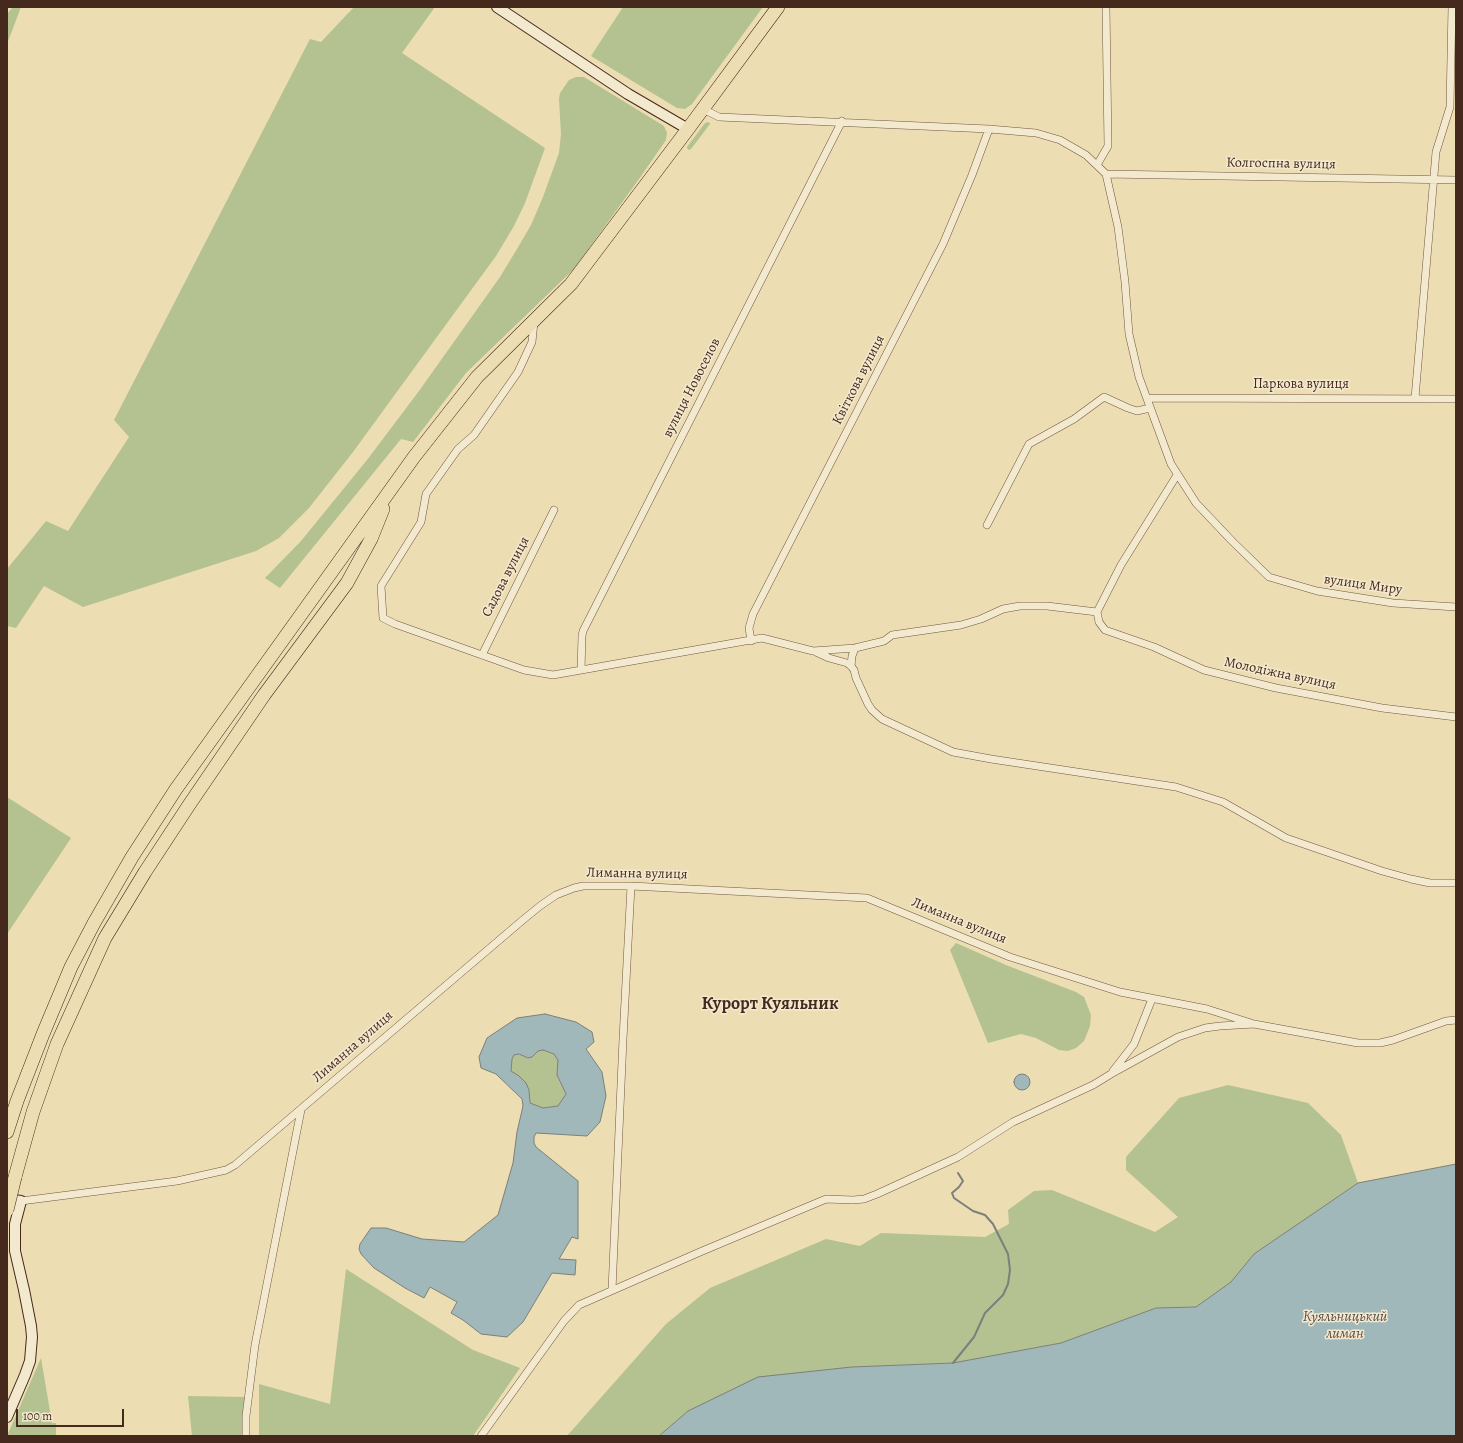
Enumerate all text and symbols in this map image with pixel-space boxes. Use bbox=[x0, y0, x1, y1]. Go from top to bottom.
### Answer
street label: Колгоспна вулиця bbox=[1226, 155, 1336, 173]
street label: Квіткова вулиця bbox=[829, 332, 889, 428]
street label: вулиця Новоселов bbox=[660, 335, 724, 441]
street label: Паркова вулиця bbox=[1253, 377, 1349, 393]
street label: Садова вулиця bbox=[479, 534, 533, 620]
street label: вулиця Миру bbox=[1323, 571, 1403, 599]
street label: Молодіжна вулиця bbox=[1222, 654, 1338, 694]
street label: Лиманна вулиця bbox=[586, 865, 688, 883]
street label: Лиманна вулиця bbox=[909, 894, 1009, 948]
district label: Курорт Куяльник bbox=[701, 994, 839, 1016]
street label: Лиманна вулиця bbox=[309, 1007, 397, 1087]
water label: Куяльницький лиман bbox=[1303, 1308, 1387, 1343]
scale bar bbox=[18, 1401, 126, 1427]
text: 100 m bbox=[23, 1408, 52, 1424]

